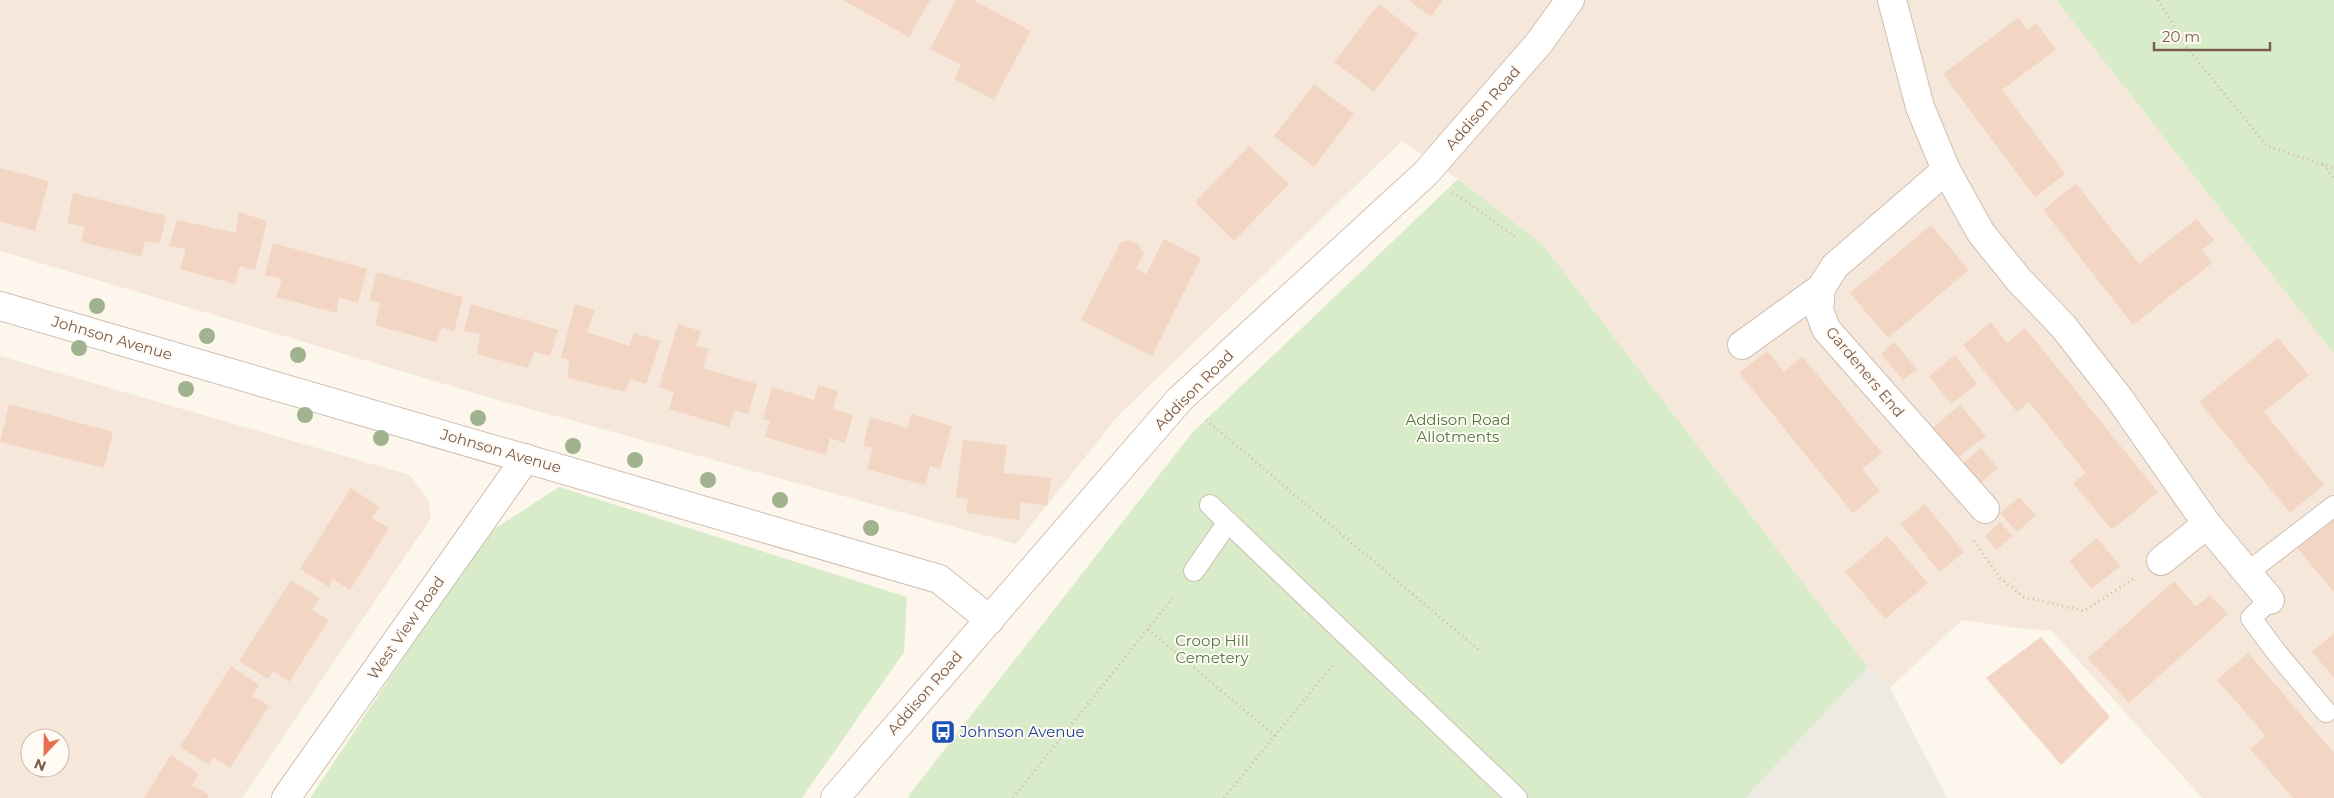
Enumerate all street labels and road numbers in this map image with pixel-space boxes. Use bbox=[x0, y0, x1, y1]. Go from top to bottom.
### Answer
street label: Addison Road bbox=[1441, 62, 1524, 154]
street label: Johnson Avenue bbox=[49, 311, 175, 364]
street label: Gardeners End bbox=[1822, 323, 1909, 421]
street label: Addison Road bbox=[1150, 346, 1238, 434]
street label: Johnson Avenue bbox=[438, 424, 564, 477]
street label: West View Road bbox=[363, 572, 448, 683]
street label: Addison Road bbox=[883, 647, 966, 739]

